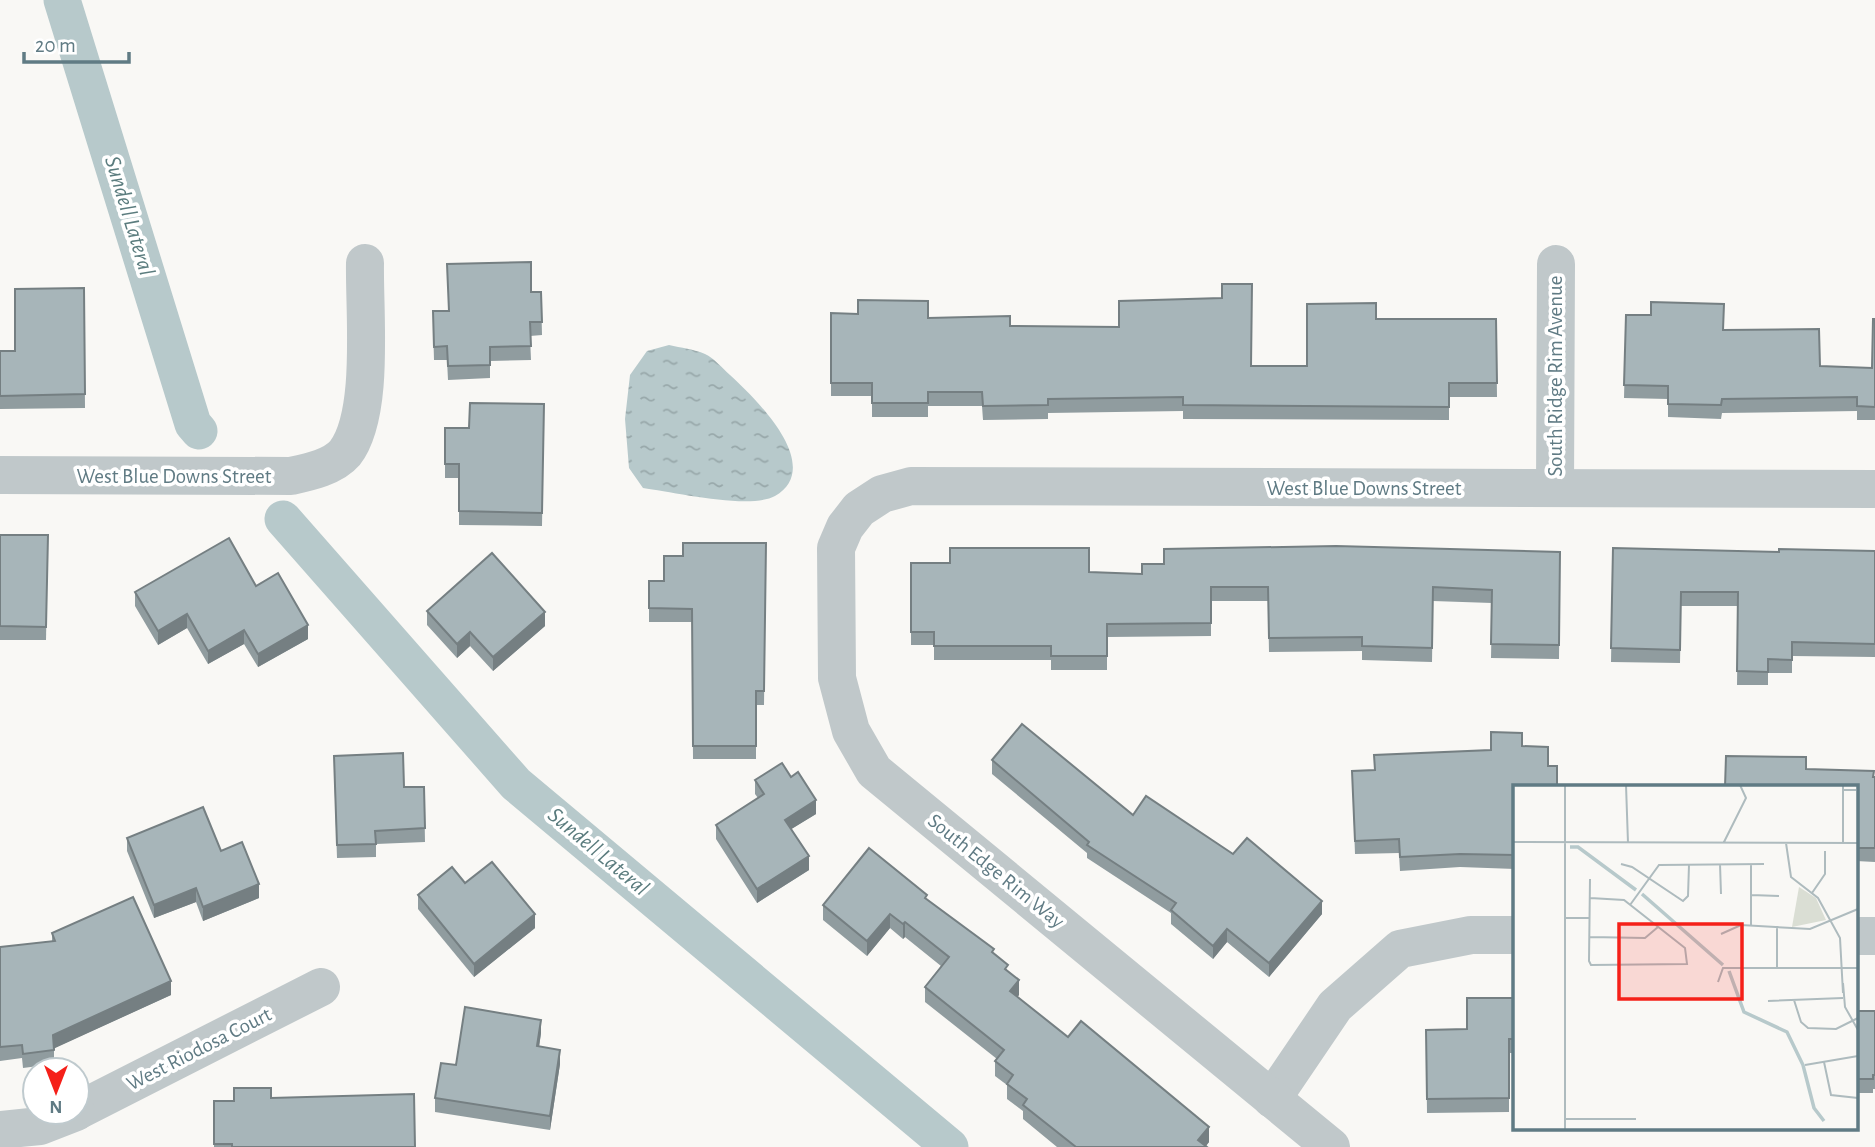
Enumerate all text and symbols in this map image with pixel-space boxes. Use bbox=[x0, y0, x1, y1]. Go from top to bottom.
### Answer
scale bar bbox=[24, 21, 130, 65]
text: 20 m bbox=[35, 35, 76, 56]
water label: Sundell Lateral bbox=[100, 153, 158, 279]
street label: South Ridge Rim Avenue bbox=[1545, 276, 1566, 476]
street label: West Blue Downs Street bbox=[77, 466, 272, 487]
street label: West Blue Downs Street bbox=[1267, 478, 1462, 499]
inset map bbox=[1513, 785, 1857, 1130]
water label: Sundell Lateral bbox=[543, 803, 653, 901]
street label: South Edge Rim Way bbox=[924, 810, 1068, 932]
street label: West Riodosa Court bbox=[123, 1003, 275, 1095]
north arrow bbox=[21, 1056, 91, 1126]
text: N bbox=[49, 1097, 63, 1116]

